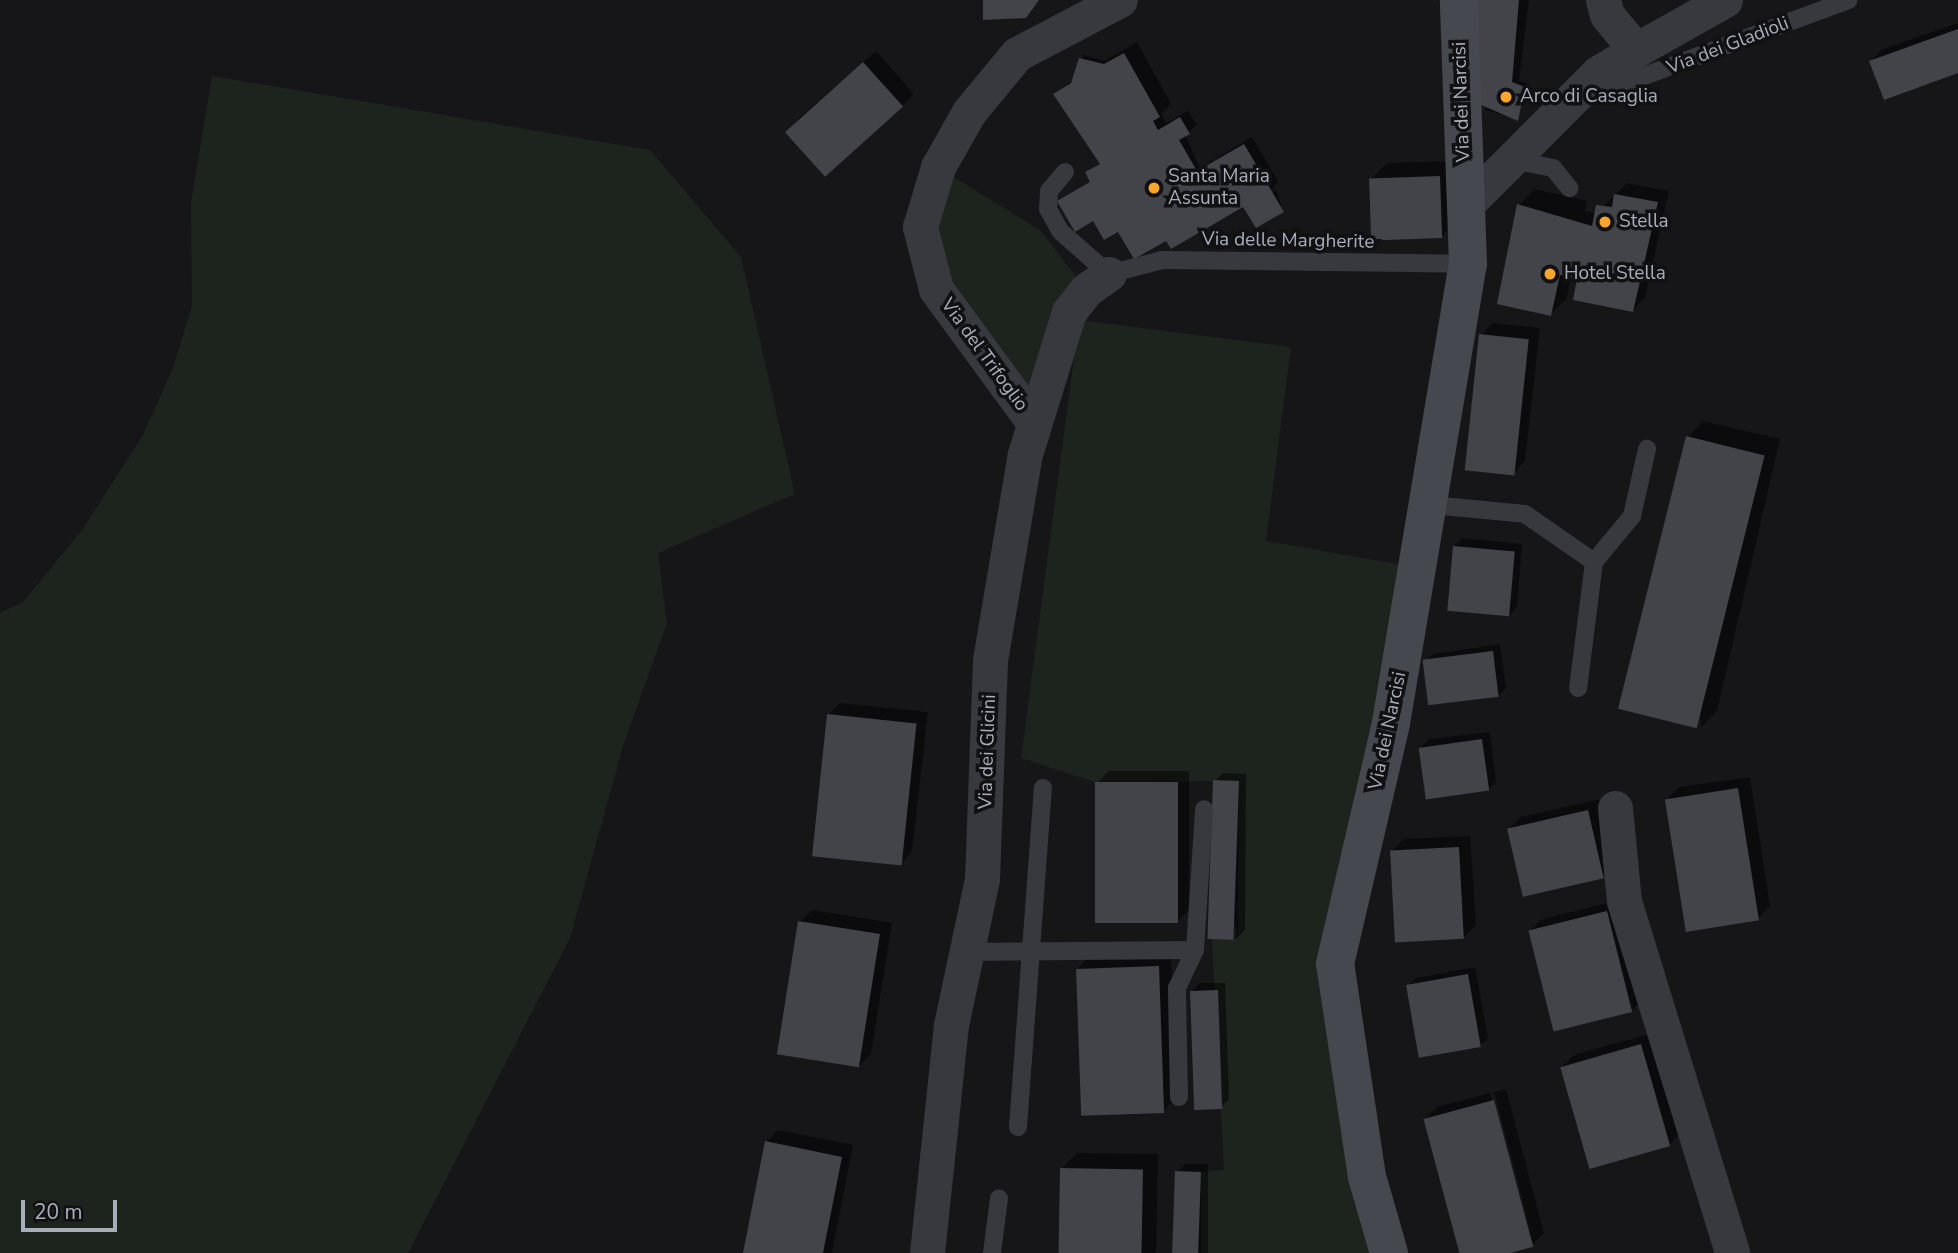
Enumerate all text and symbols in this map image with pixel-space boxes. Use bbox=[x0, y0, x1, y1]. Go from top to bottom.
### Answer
street label: Via dei Gladioli bbox=[1664, 12, 1792, 80]
street label: Via dei Narcisi bbox=[1449, 41, 1475, 163]
place label: Arco di Casaglia bbox=[1520, 86, 1658, 108]
marker: Arco di Casaglia bbox=[1498, 89, 1514, 105]
place label: Santa Maria Assunta bbox=[1168, 166, 1270, 210]
marker: Santa Maria Assunta bbox=[1146, 180, 1162, 196]
place label: Stella bbox=[1619, 211, 1669, 233]
marker: Stella bbox=[1597, 214, 1613, 230]
street label: Via delle Margherite bbox=[1201, 228, 1375, 254]
place label: Hotel Stella bbox=[1564, 263, 1666, 285]
marker: Hotel Stella bbox=[1542, 266, 1558, 282]
street label: Via del Trifoglio bbox=[935, 294, 1033, 416]
street label: Via dei Narcisi bbox=[1364, 670, 1412, 792]
street label: Via dei Glicini bbox=[975, 694, 1001, 810]
scale bar bbox=[24, 1186, 121, 1230]
text: 20 m bbox=[34, 1198, 83, 1226]

